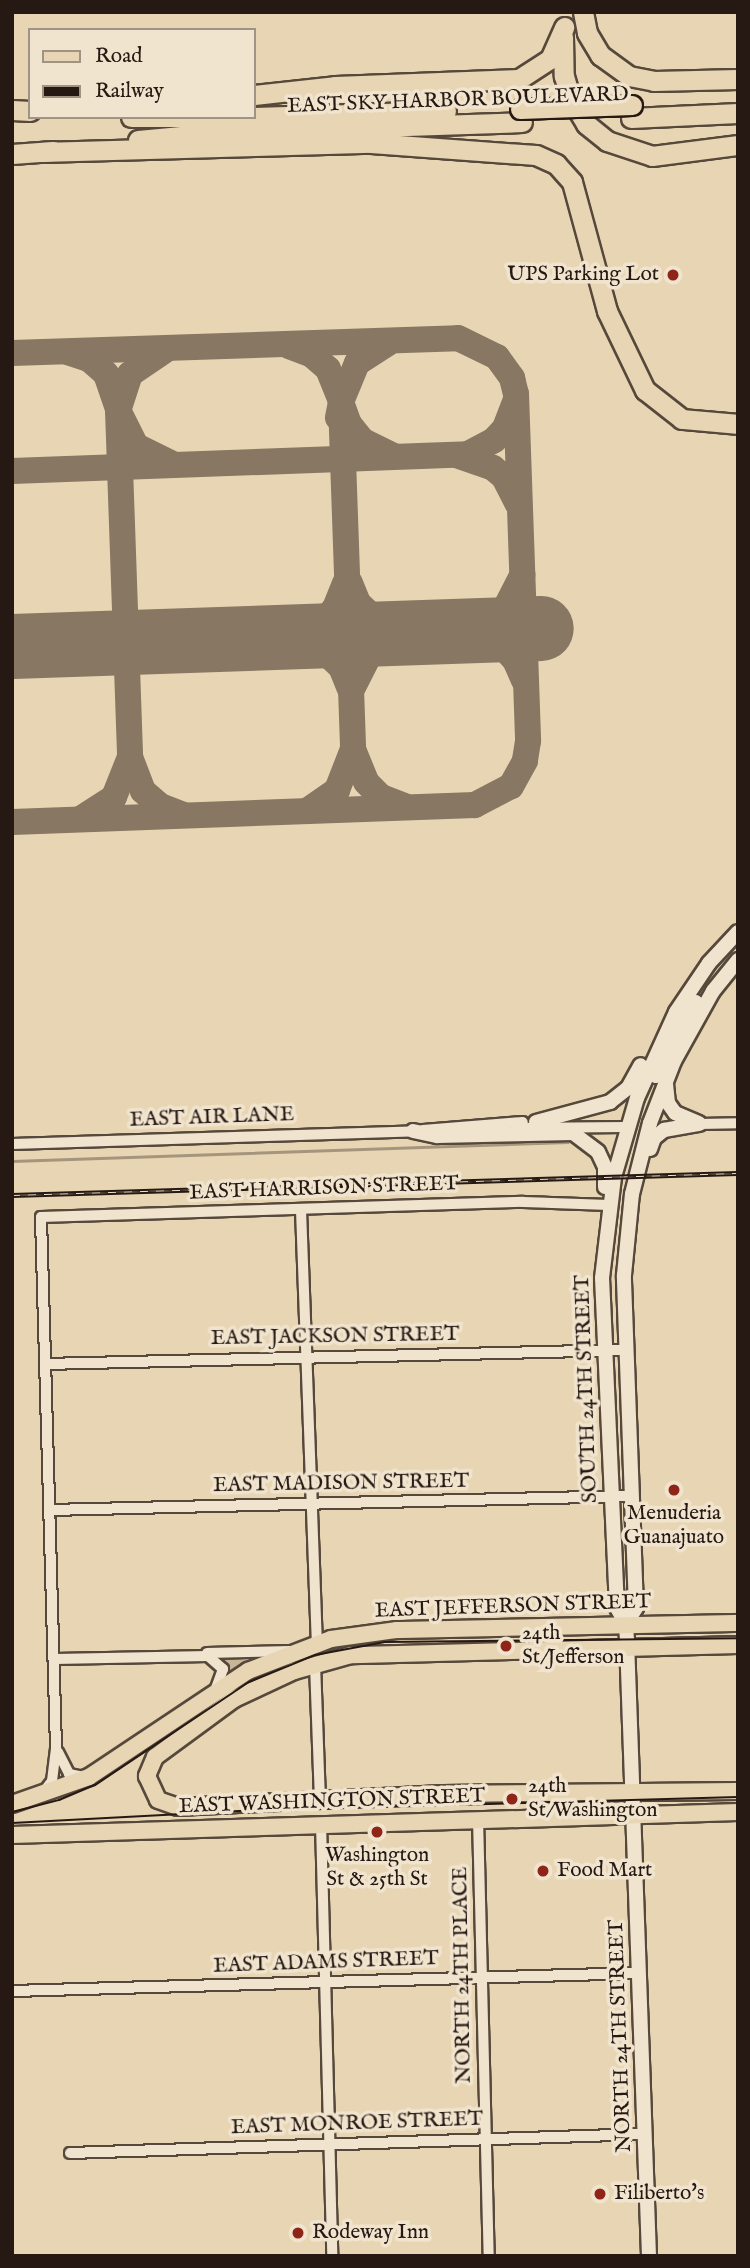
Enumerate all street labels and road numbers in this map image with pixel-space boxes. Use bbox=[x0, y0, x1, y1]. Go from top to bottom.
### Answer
street label: EAST SKY HARBOR BOULEVARD bbox=[287, 82, 629, 120]
street label: EAST AIR LANE bbox=[129, 1103, 295, 1133]
street label: EAST HARRISON STREET bbox=[189, 1172, 459, 1206]
street label: SOUTH 24TH STREET bbox=[570, 1275, 604, 1503]
street label: EAST JACKSON STREET bbox=[211, 1322, 459, 1352]
street label: EAST MADISON STREET bbox=[213, 1469, 469, 1499]
street label: EAST JEFFERSON STREET bbox=[374, 1590, 652, 1624]
street label: EAST WASHINGTON STREET bbox=[179, 1784, 485, 1820]
street label: NORTH 24TH PLACE bbox=[449, 1866, 477, 2084]
street label: NORTH 24TH STREET bbox=[604, 1919, 638, 2153]
street label: EAST ADAMS STREET bbox=[213, 1946, 439, 1980]
street label: EAST MONROE STREET bbox=[230, 2107, 484, 2141]

